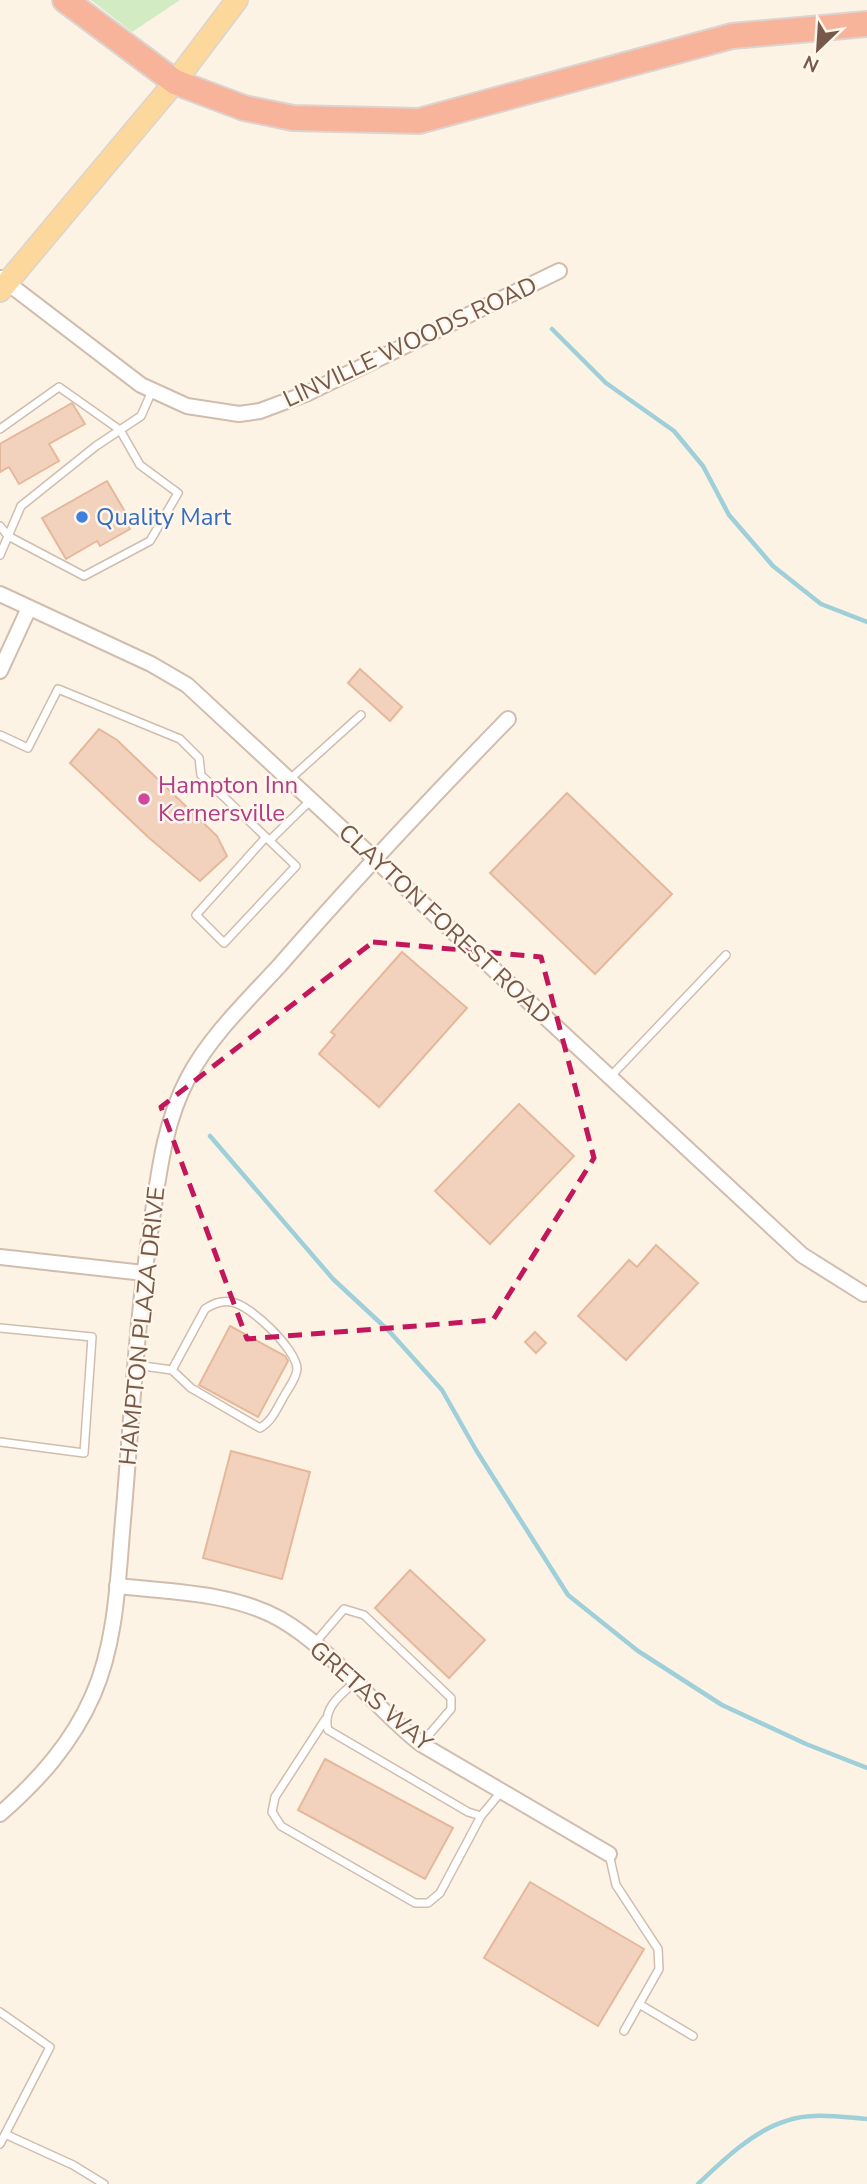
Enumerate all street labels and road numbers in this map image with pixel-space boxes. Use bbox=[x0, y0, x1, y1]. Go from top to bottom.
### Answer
street label: LINVILLE WOODS ROAD bbox=[278, 269, 542, 415]
street label: CLAYTON FOREST ROAD bbox=[332, 817, 558, 1031]
street label: HAMPTON PLAZA DRIVE bbox=[111, 1185, 173, 1467]
street label: GRETAS WAY bbox=[303, 1634, 440, 1759]

